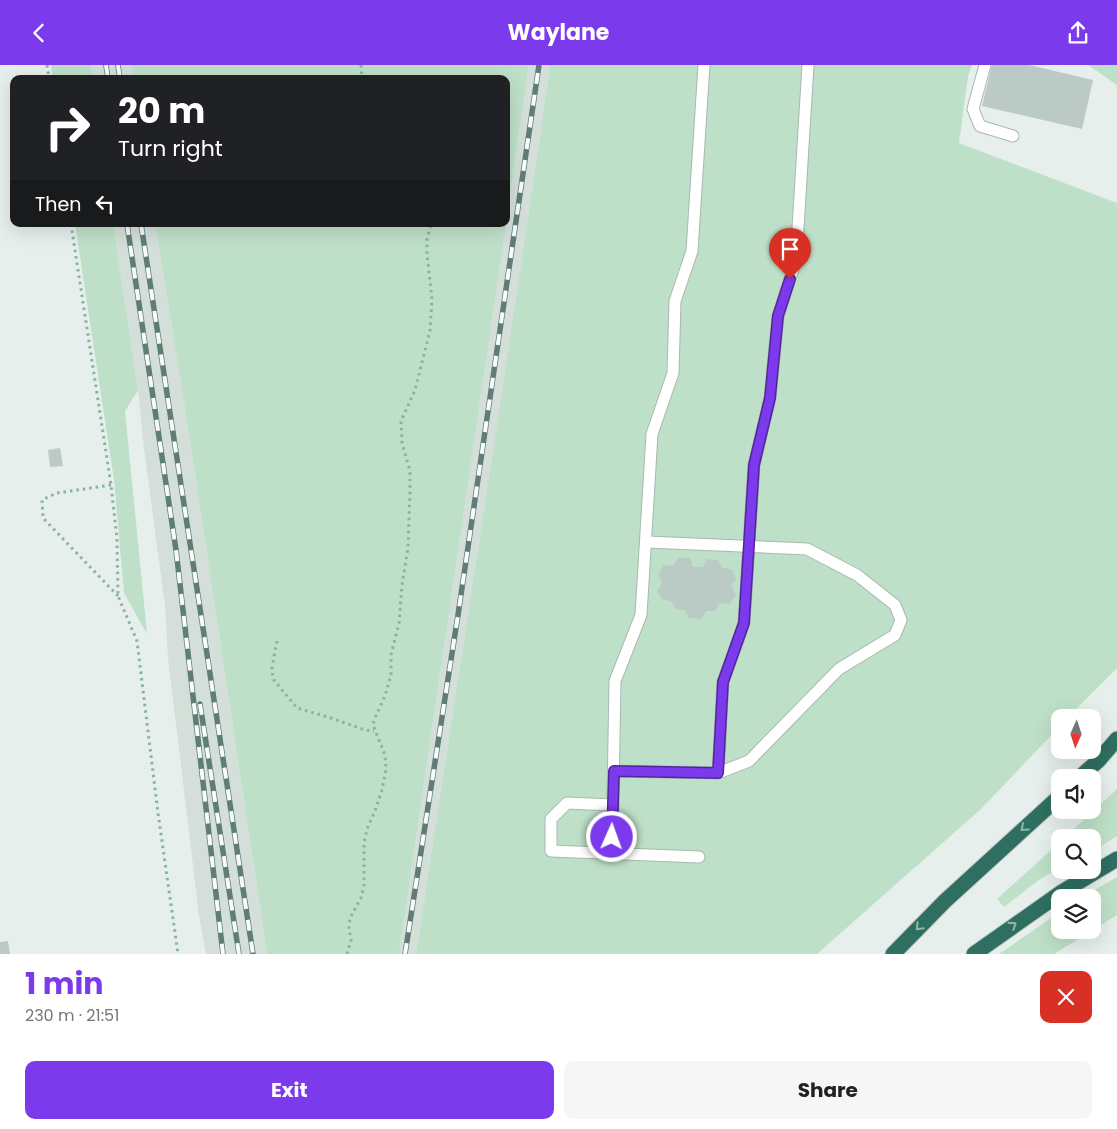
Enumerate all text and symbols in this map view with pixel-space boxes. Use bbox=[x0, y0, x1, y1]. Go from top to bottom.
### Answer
text: Waylane bbox=[508, 17, 609, 48]
icon: back bbox=[25, 19, 53, 47]
icon: share bbox=[1064, 19, 1092, 47]
text: 20 m bbox=[118, 86, 205, 135]
icon: right bbox=[35, 95, 100, 160]
text: Turn right bbox=[118, 133, 223, 164]
icon: left bbox=[91, 190, 119, 218]
text: Then bbox=[35, 191, 81, 218]
pin bbox=[769, 228, 811, 279]
icon: arrive bbox=[776, 235, 804, 263]
north arrow bbox=[1051, 709, 1101, 759]
map controls bbox=[1051, 709, 1101, 939]
button: sound bbox=[1051, 769, 1101, 819]
position arrow bbox=[585, 810, 637, 862]
one-way arrow bbox=[1020, 823, 1029, 832]
button: search bbox=[1051, 829, 1101, 879]
button: layers bbox=[1051, 889, 1101, 939]
one-way arrow bbox=[916, 922, 925, 931]
one-way arrow bbox=[1008, 922, 1017, 932]
text: 1 min bbox=[25, 962, 103, 1005]
button: close bbox=[1040, 971, 1092, 1023]
text: 230 m · 21:51 bbox=[25, 1004, 119, 1027]
button: Exit bbox=[25, 1061, 554, 1119]
button: Share bbox=[564, 1061, 1092, 1119]

